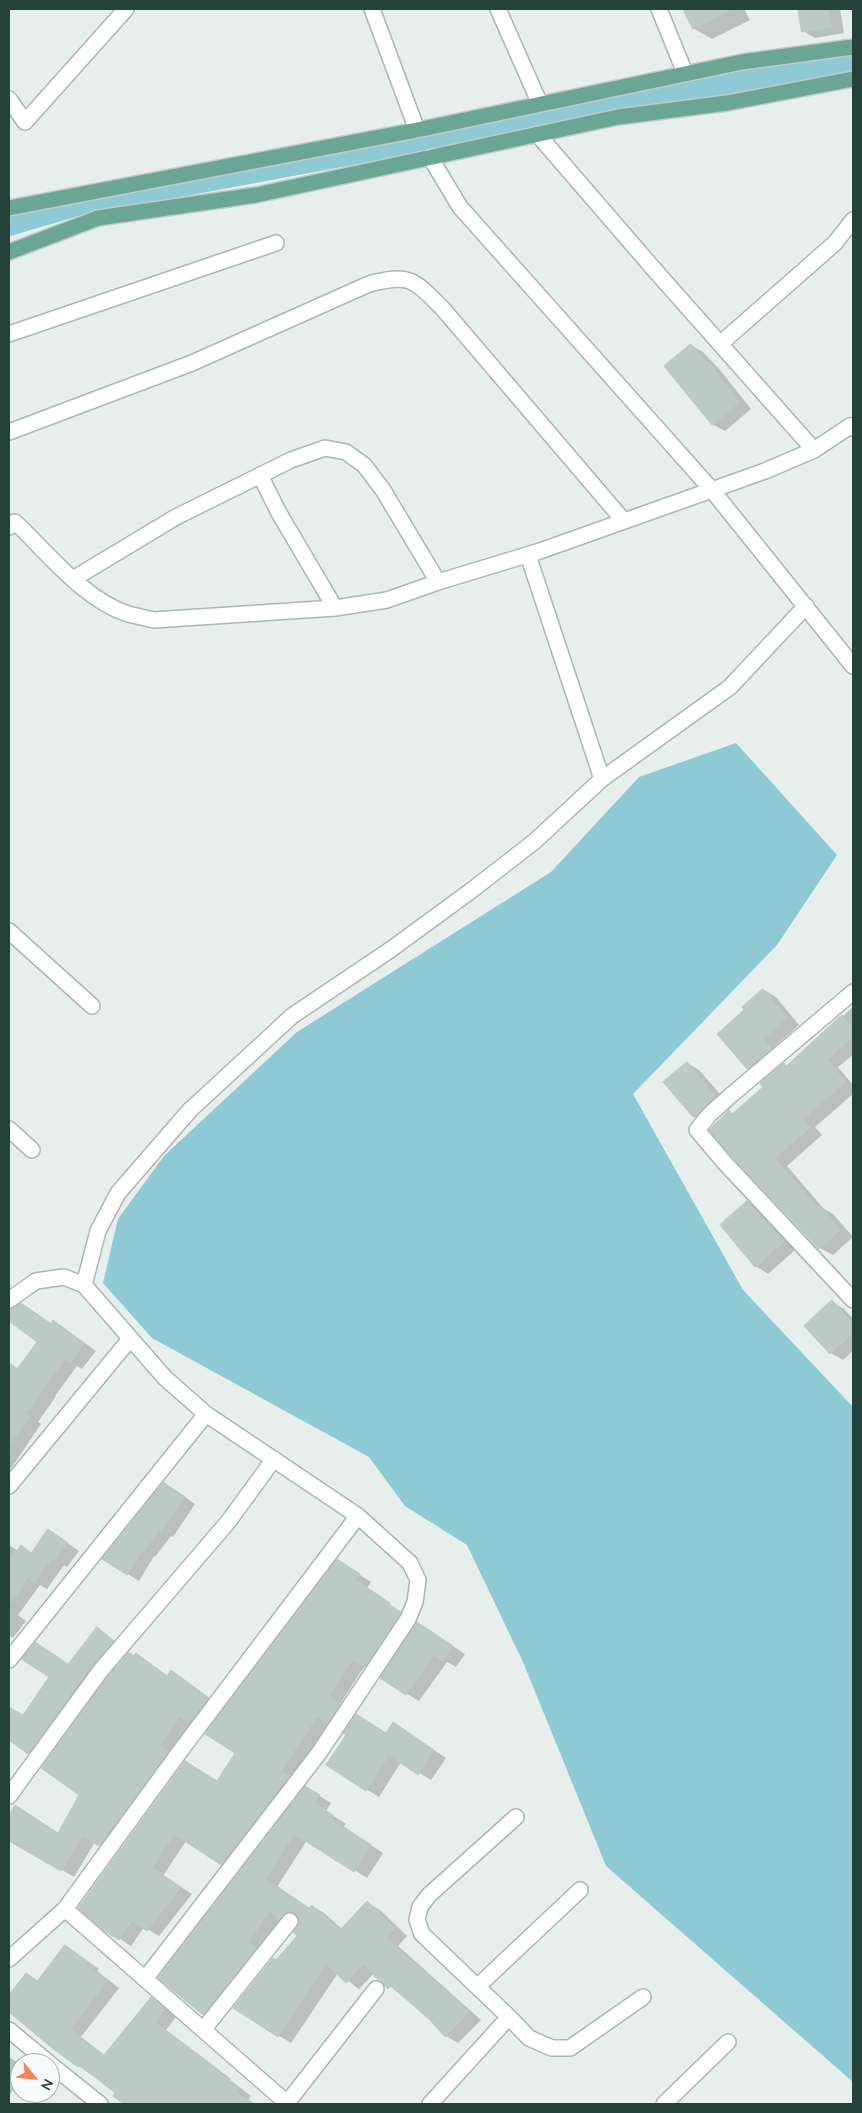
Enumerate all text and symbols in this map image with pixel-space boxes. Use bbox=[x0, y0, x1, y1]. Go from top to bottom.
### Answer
north arrow bbox=[10, 2053, 60, 2103]
text: N bbox=[37, 2076, 58, 2093]

